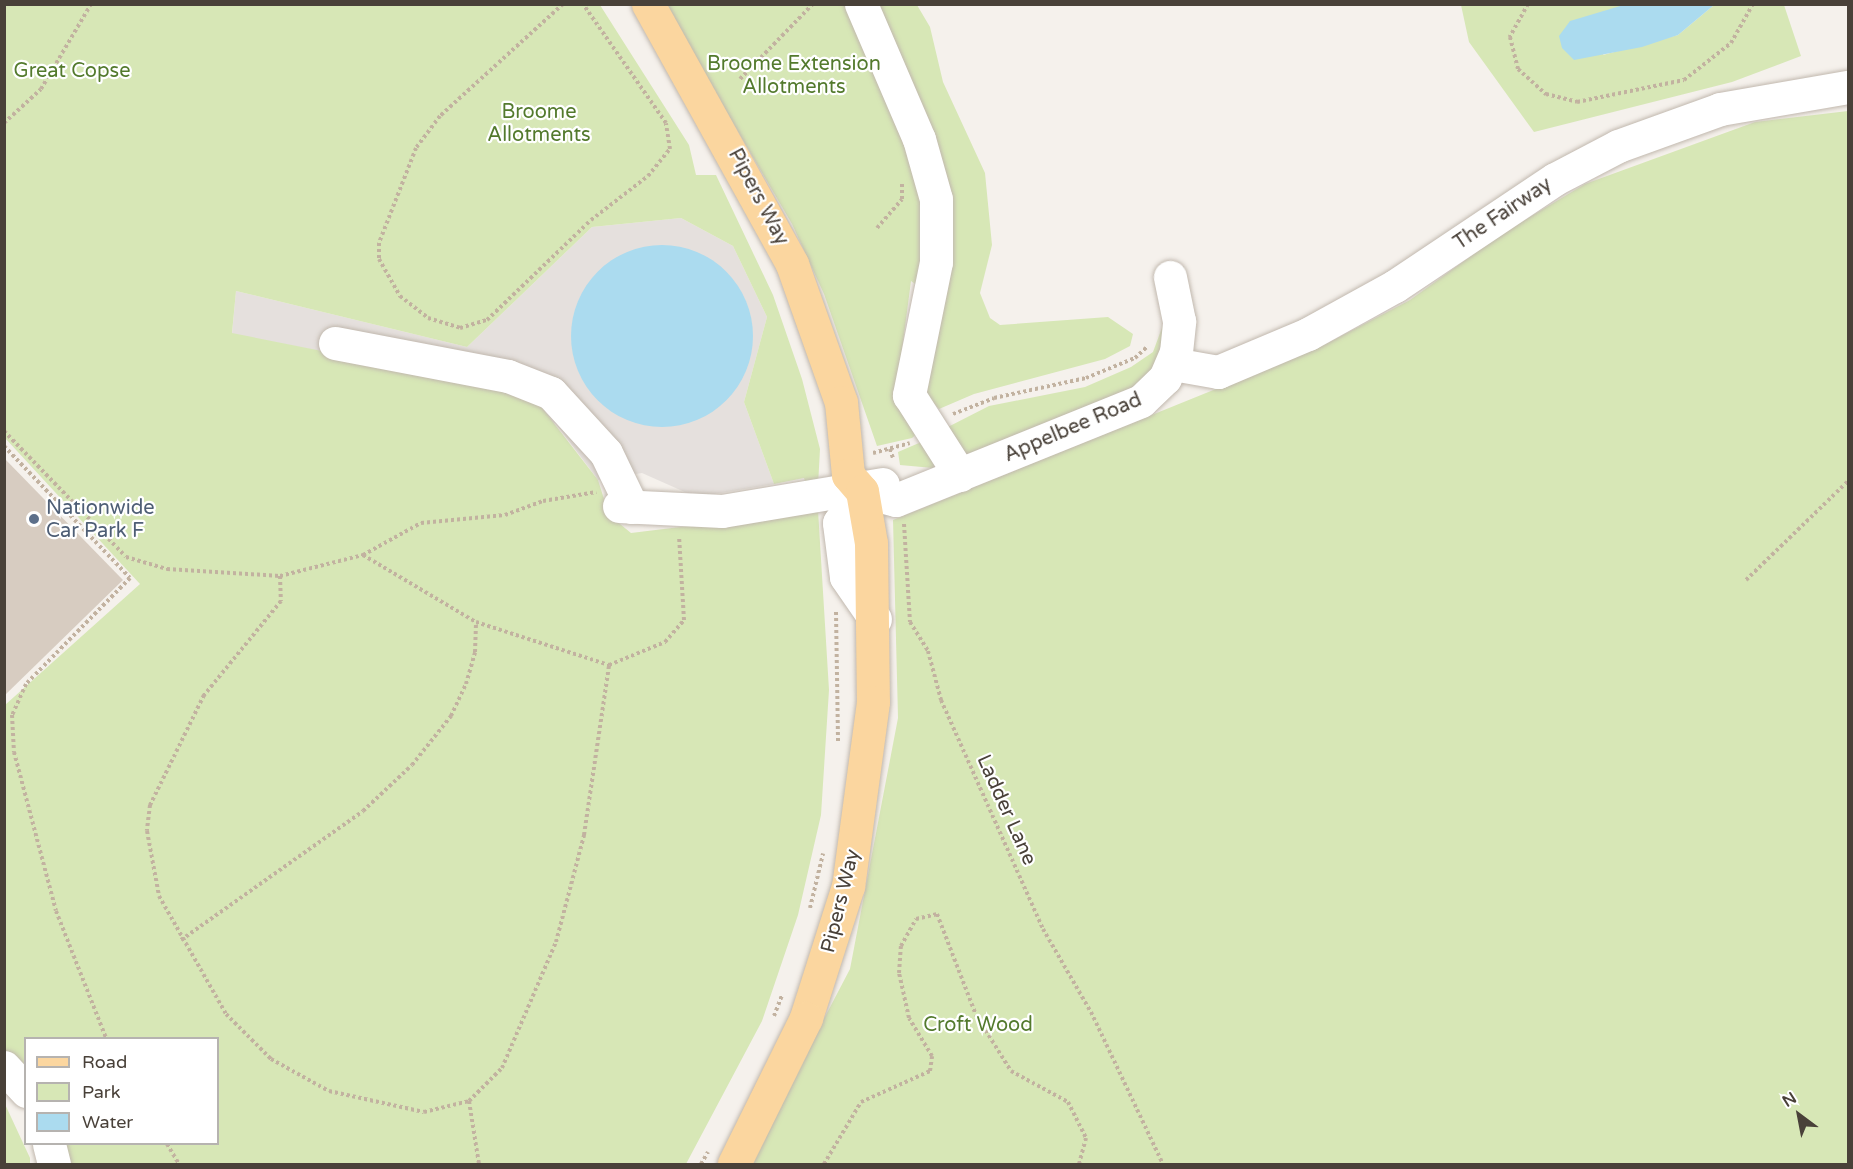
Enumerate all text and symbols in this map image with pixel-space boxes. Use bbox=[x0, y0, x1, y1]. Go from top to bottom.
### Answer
park label: Broome Extension Allotments bbox=[707, 52, 881, 99]
park label: Great Copse bbox=[14, 59, 130, 83]
park label: Broome Allotments bbox=[487, 100, 591, 147]
street label: Pipers Way bbox=[723, 145, 793, 249]
street label: The Fairway bbox=[1450, 173, 1556, 255]
street label: Appelbee Road bbox=[1001, 388, 1145, 468]
place label: Nationwide Car Park F bbox=[46, 496, 155, 543]
marker: Nationwide Car Park F bbox=[27, 512, 41, 526]
street label: Ladder Lane bbox=[971, 751, 1041, 869]
street label: Pipers Way bbox=[817, 847, 865, 955]
park label: Croft Wood bbox=[923, 1013, 1033, 1037]
legend bbox=[24, 1037, 219, 1145]
text: Road bbox=[82, 1051, 127, 1073]
text: Park bbox=[82, 1081, 120, 1103]
north arrow bbox=[1769, 1085, 1829, 1145]
text: N bbox=[1779, 1088, 1800, 1112]
text: Water bbox=[82, 1111, 133, 1133]

